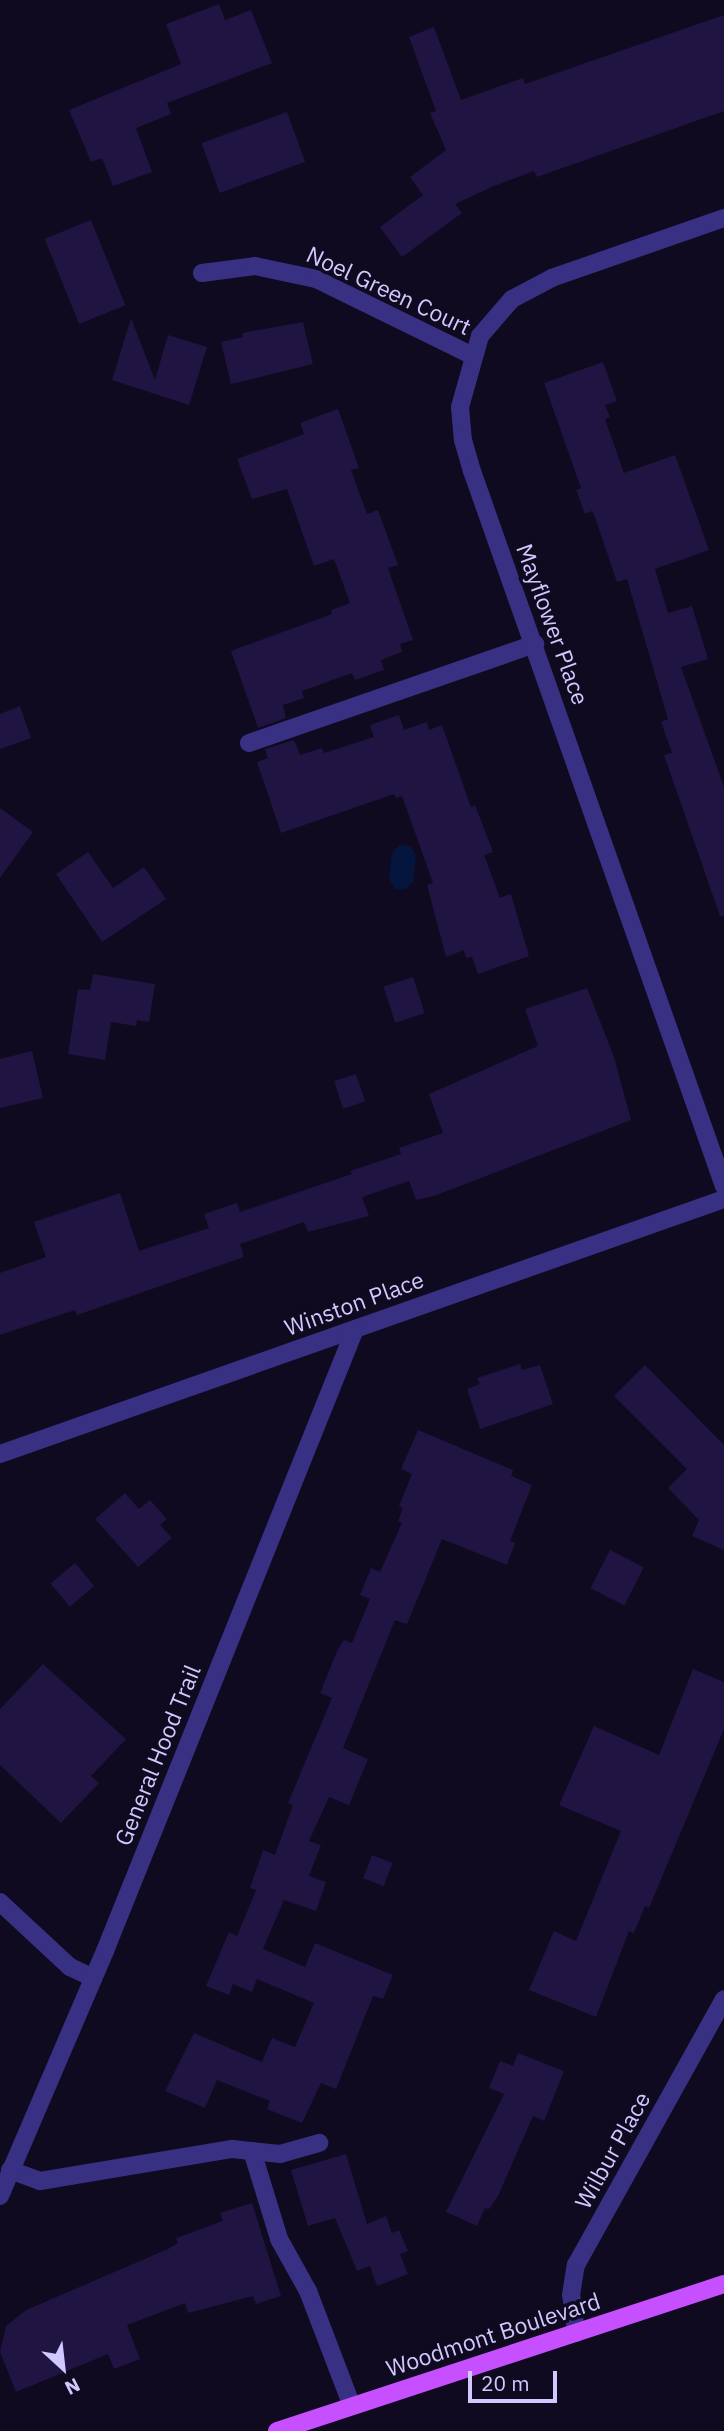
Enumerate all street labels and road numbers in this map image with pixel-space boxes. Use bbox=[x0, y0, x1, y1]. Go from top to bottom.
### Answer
street label: Noel Green Court bbox=[302, 240, 476, 340]
street label: Mayflower Place bbox=[511, 540, 595, 708]
street label: Winston Place bbox=[281, 1265, 427, 1341]
street label: General Hood Trail bbox=[108, 1661, 206, 1849]
street label: Wilbur Place bbox=[569, 2087, 655, 2213]
street label: Woodmont Boulevard bbox=[382, 2286, 604, 2382]

